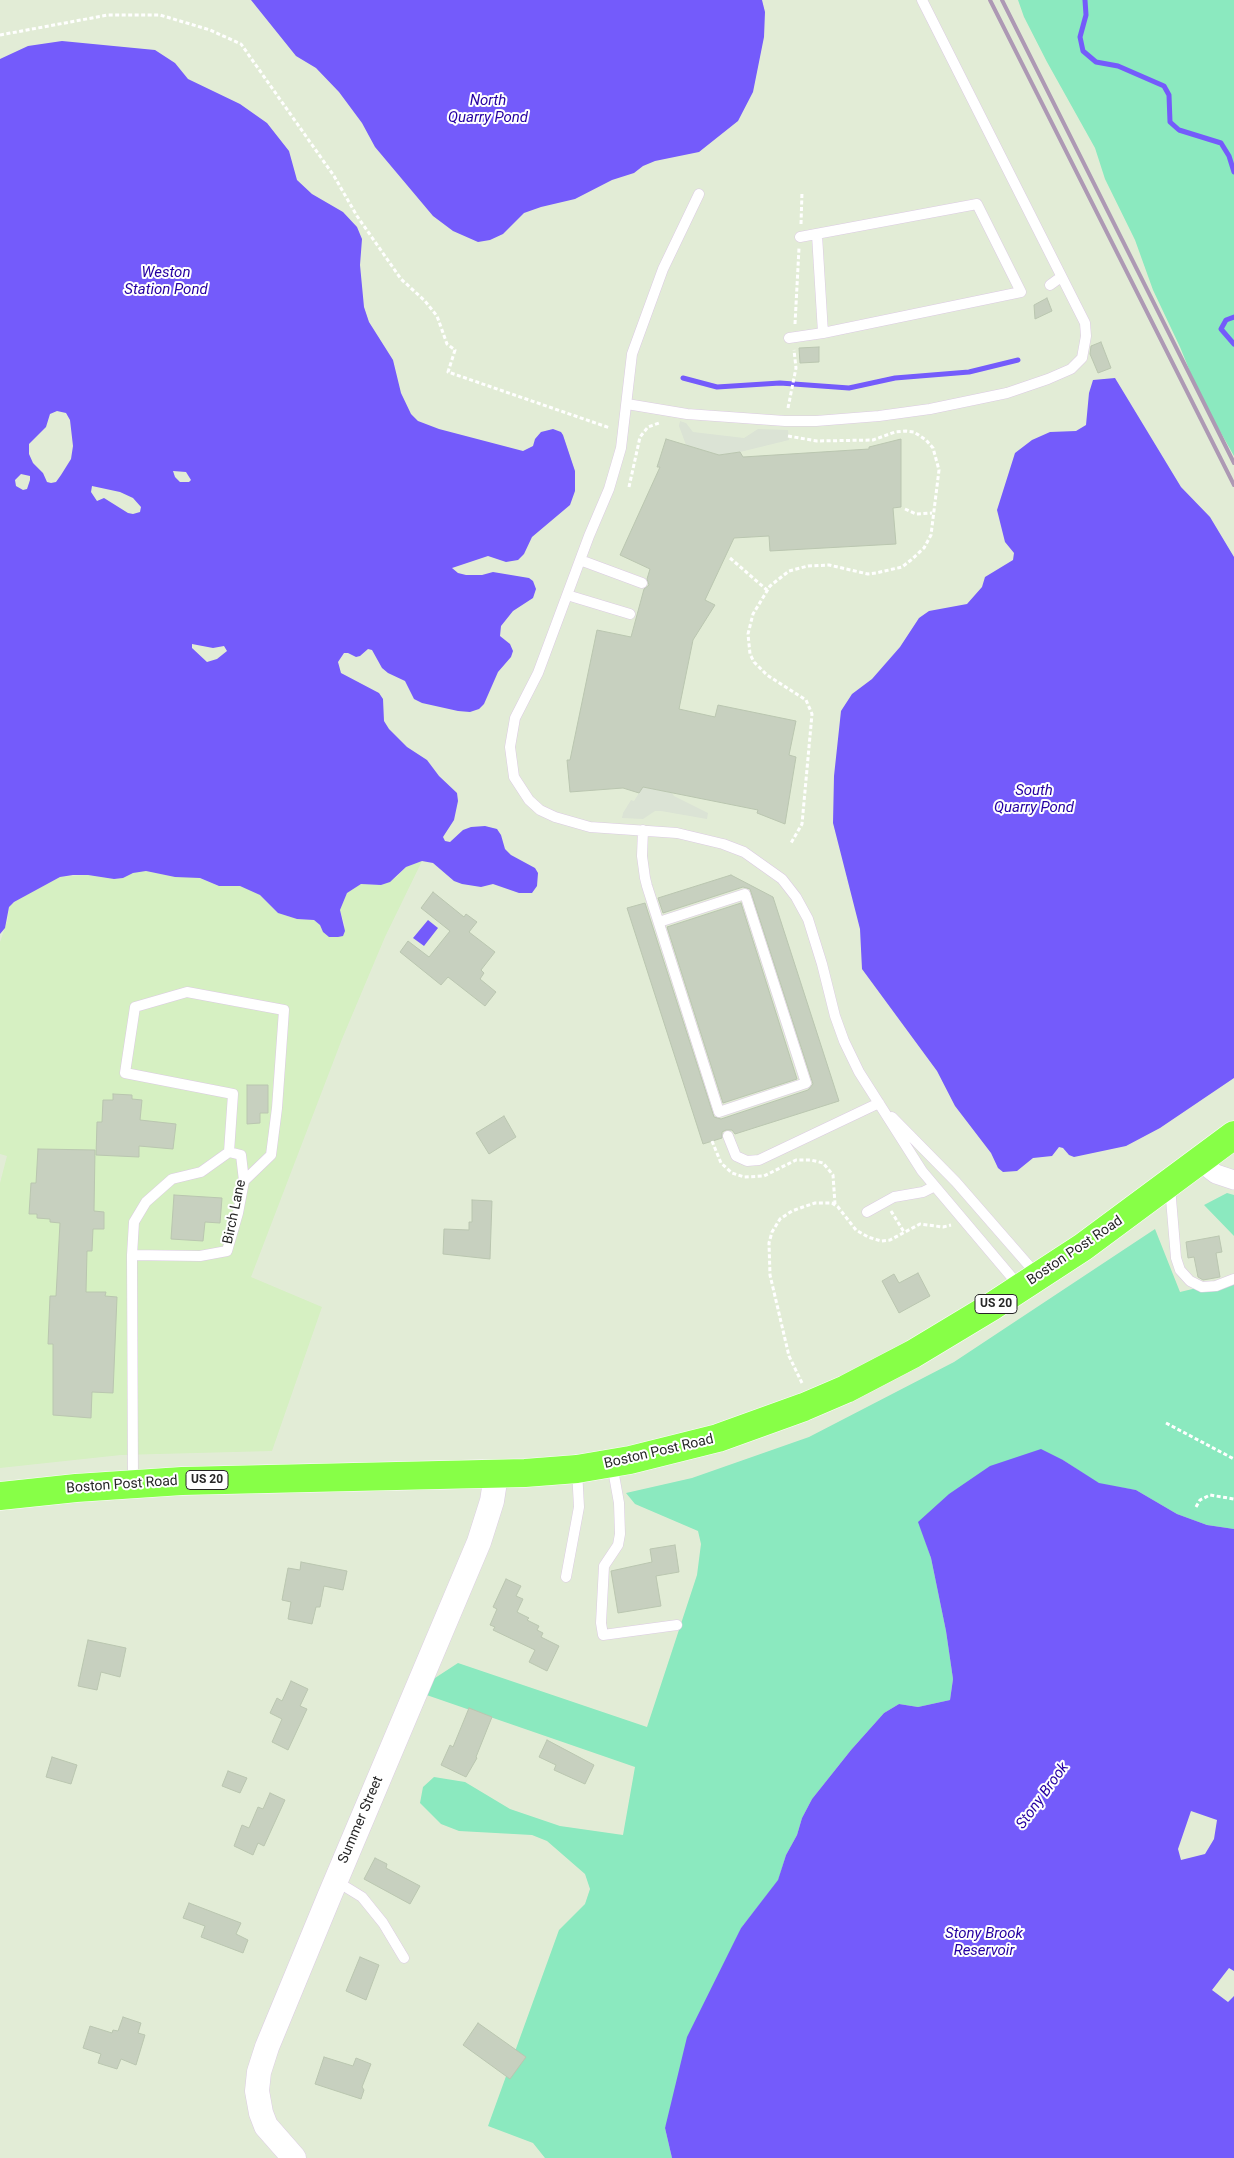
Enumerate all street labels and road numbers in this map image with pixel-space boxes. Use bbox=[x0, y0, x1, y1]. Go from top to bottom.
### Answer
street label: Birch Lane bbox=[220, 1178, 250, 1246]
street label: Boston Post Road bbox=[1024, 1213, 1126, 1289]
road number: US 20 bbox=[975, 1295, 1017, 1314]
street label: Boston Post Road bbox=[603, 1431, 715, 1473]
road number: US 20 bbox=[186, 1470, 228, 1490]
street label: Boston Post Road bbox=[66, 1473, 178, 1497]
street label: Summer Street bbox=[335, 1774, 387, 1866]

